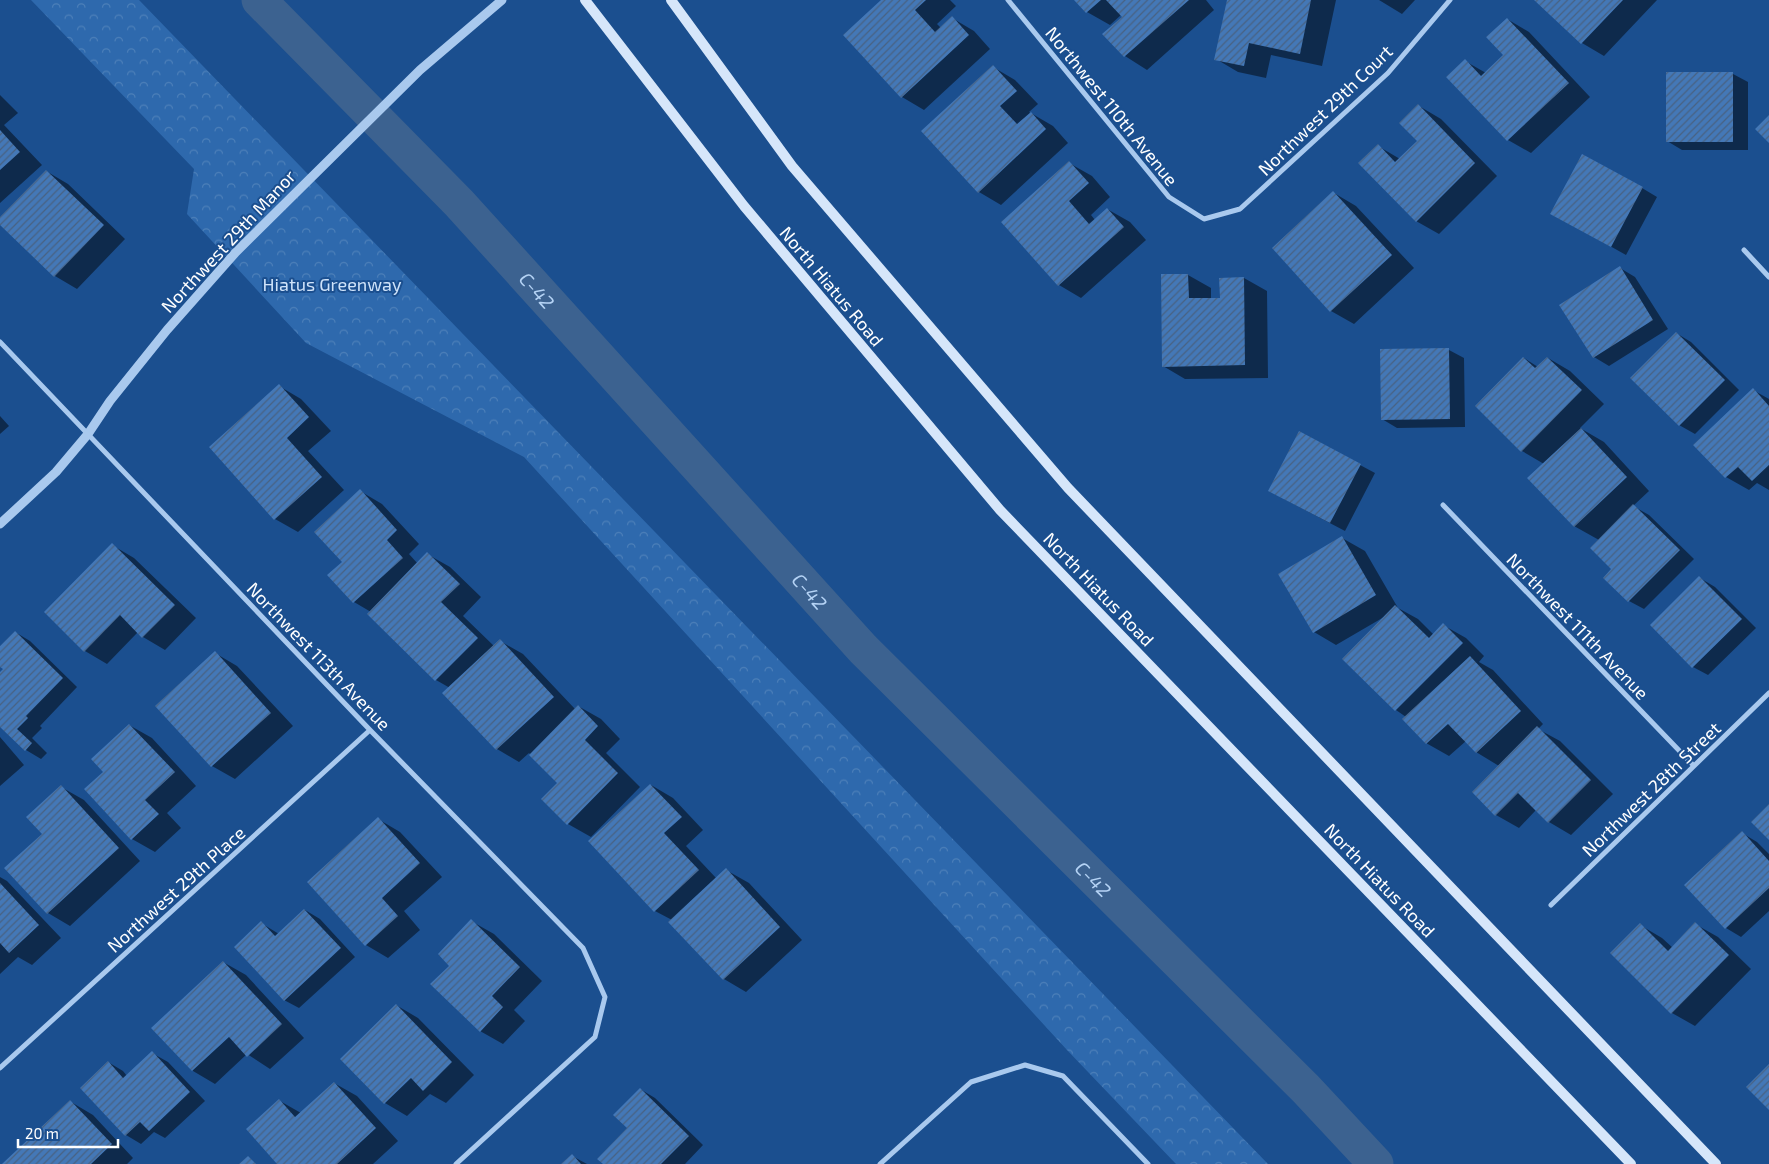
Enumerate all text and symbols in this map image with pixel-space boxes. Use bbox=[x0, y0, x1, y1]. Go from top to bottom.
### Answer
street label: Northwest 110th Avenue bbox=[1041, 22, 1183, 190]
street label: Northwest 29th Court bbox=[1253, 40, 1397, 180]
street label: Northwest 29th Manor bbox=[156, 165, 300, 317]
street label: North Hiatus Road bbox=[776, 222, 888, 350]
water label: C-42 bbox=[515, 267, 560, 313]
park label: Hiatus Greenway bbox=[263, 273, 402, 295]
street label: North Hiatus Road bbox=[1039, 528, 1159, 650]
street label: Northwest 111th Avenue bbox=[1502, 548, 1654, 704]
water label: C-42 bbox=[788, 568, 832, 614]
street label: Northwest 113th Avenue bbox=[243, 577, 395, 735]
street label: Northwest 28th Street bbox=[1577, 717, 1725, 861]
street label: North Hiatus Road bbox=[1320, 819, 1440, 941]
street label: Northwest 29th Place bbox=[103, 821, 249, 957]
water label: C-42 bbox=[1071, 856, 1116, 901]
scale bar bbox=[18, 1116, 118, 1148]
text: 20 m bbox=[25, 1124, 59, 1142]

